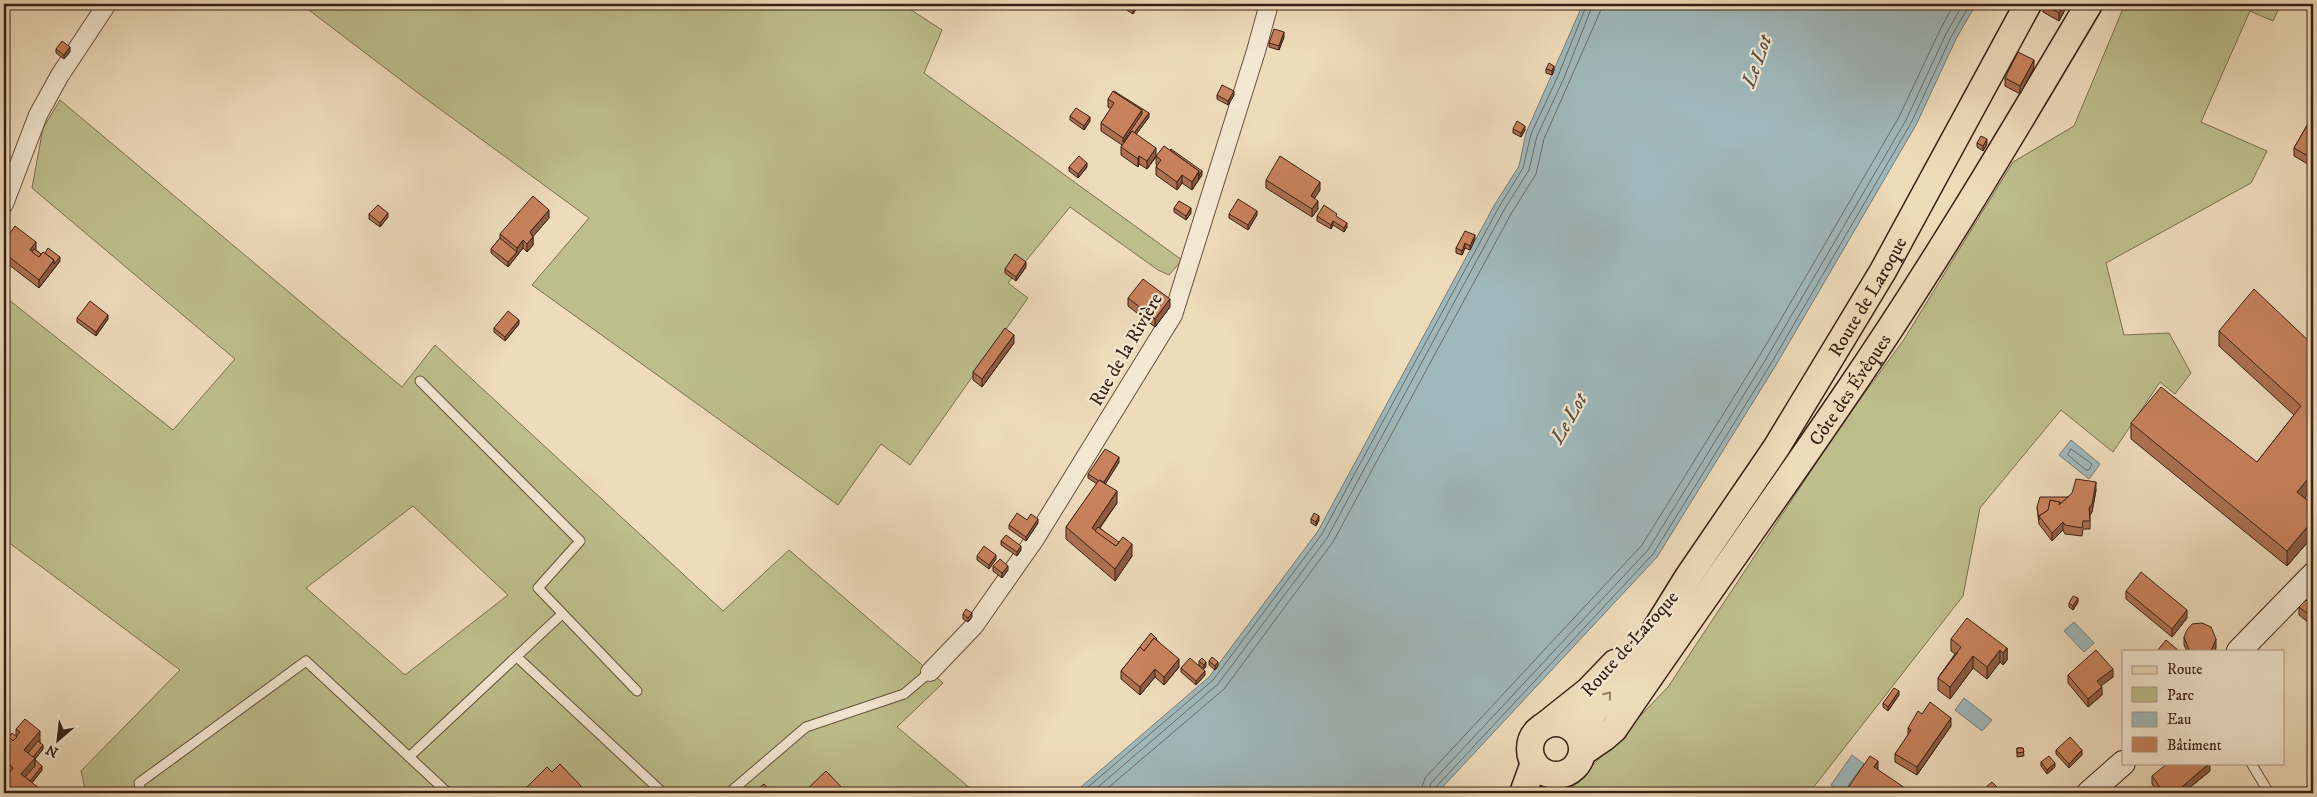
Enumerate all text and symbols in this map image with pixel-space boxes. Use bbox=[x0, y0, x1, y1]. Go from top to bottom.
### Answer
water label: Le Lot bbox=[1736, 30, 1779, 92]
street label: Route de Laroque bbox=[1824, 233, 1912, 361]
street label: Rue de la Rivière bbox=[1085, 289, 1168, 410]
street label: Côte des Évêques bbox=[1805, 330, 1897, 450]
water label: Le Lot bbox=[1545, 388, 1594, 449]
street label: Route de Laroque bbox=[1576, 586, 1685, 703]
legend bbox=[2122, 650, 2284, 764]
text: Route bbox=[2167, 660, 2202, 679]
text: Parc bbox=[2167, 686, 2195, 705]
one-way arrow bbox=[1603, 692, 1612, 701]
text: Eau bbox=[2167, 710, 2191, 729]
north arrow bbox=[32, 714, 82, 764]
text: Bâtiment bbox=[2167, 736, 2222, 755]
text: N bbox=[43, 740, 62, 761]

